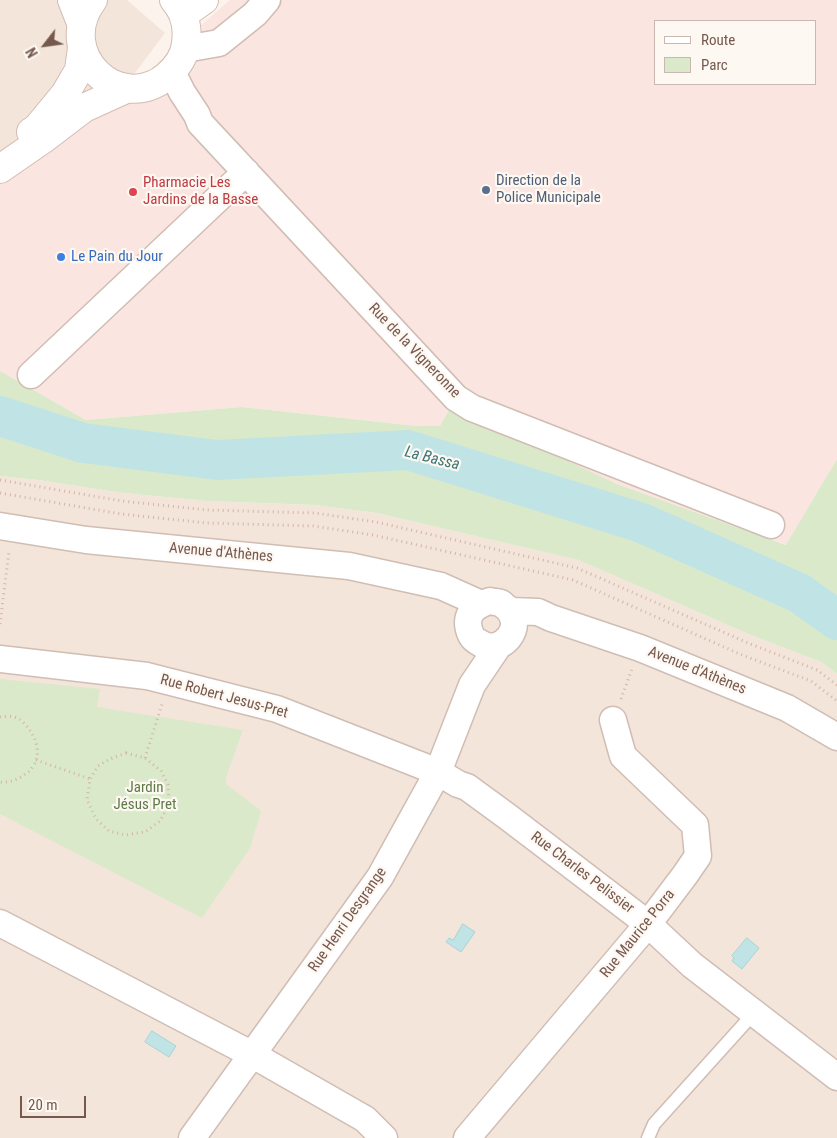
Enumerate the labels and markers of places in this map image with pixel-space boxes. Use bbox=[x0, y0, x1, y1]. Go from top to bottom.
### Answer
place label: Direction de la Police Municipale bbox=[496, 172, 601, 207]
place label: Pharmacie Les Jardins de la Basse bbox=[143, 174, 258, 209]
marker: Direction de la Police Municipale bbox=[480, 184, 492, 196]
marker: Pharmacie Les Jardins de la Basse bbox=[127, 186, 139, 198]
place label: Le Pain du Jour bbox=[71, 248, 163, 266]
marker: Le Pain du Jour bbox=[55, 251, 67, 263]

